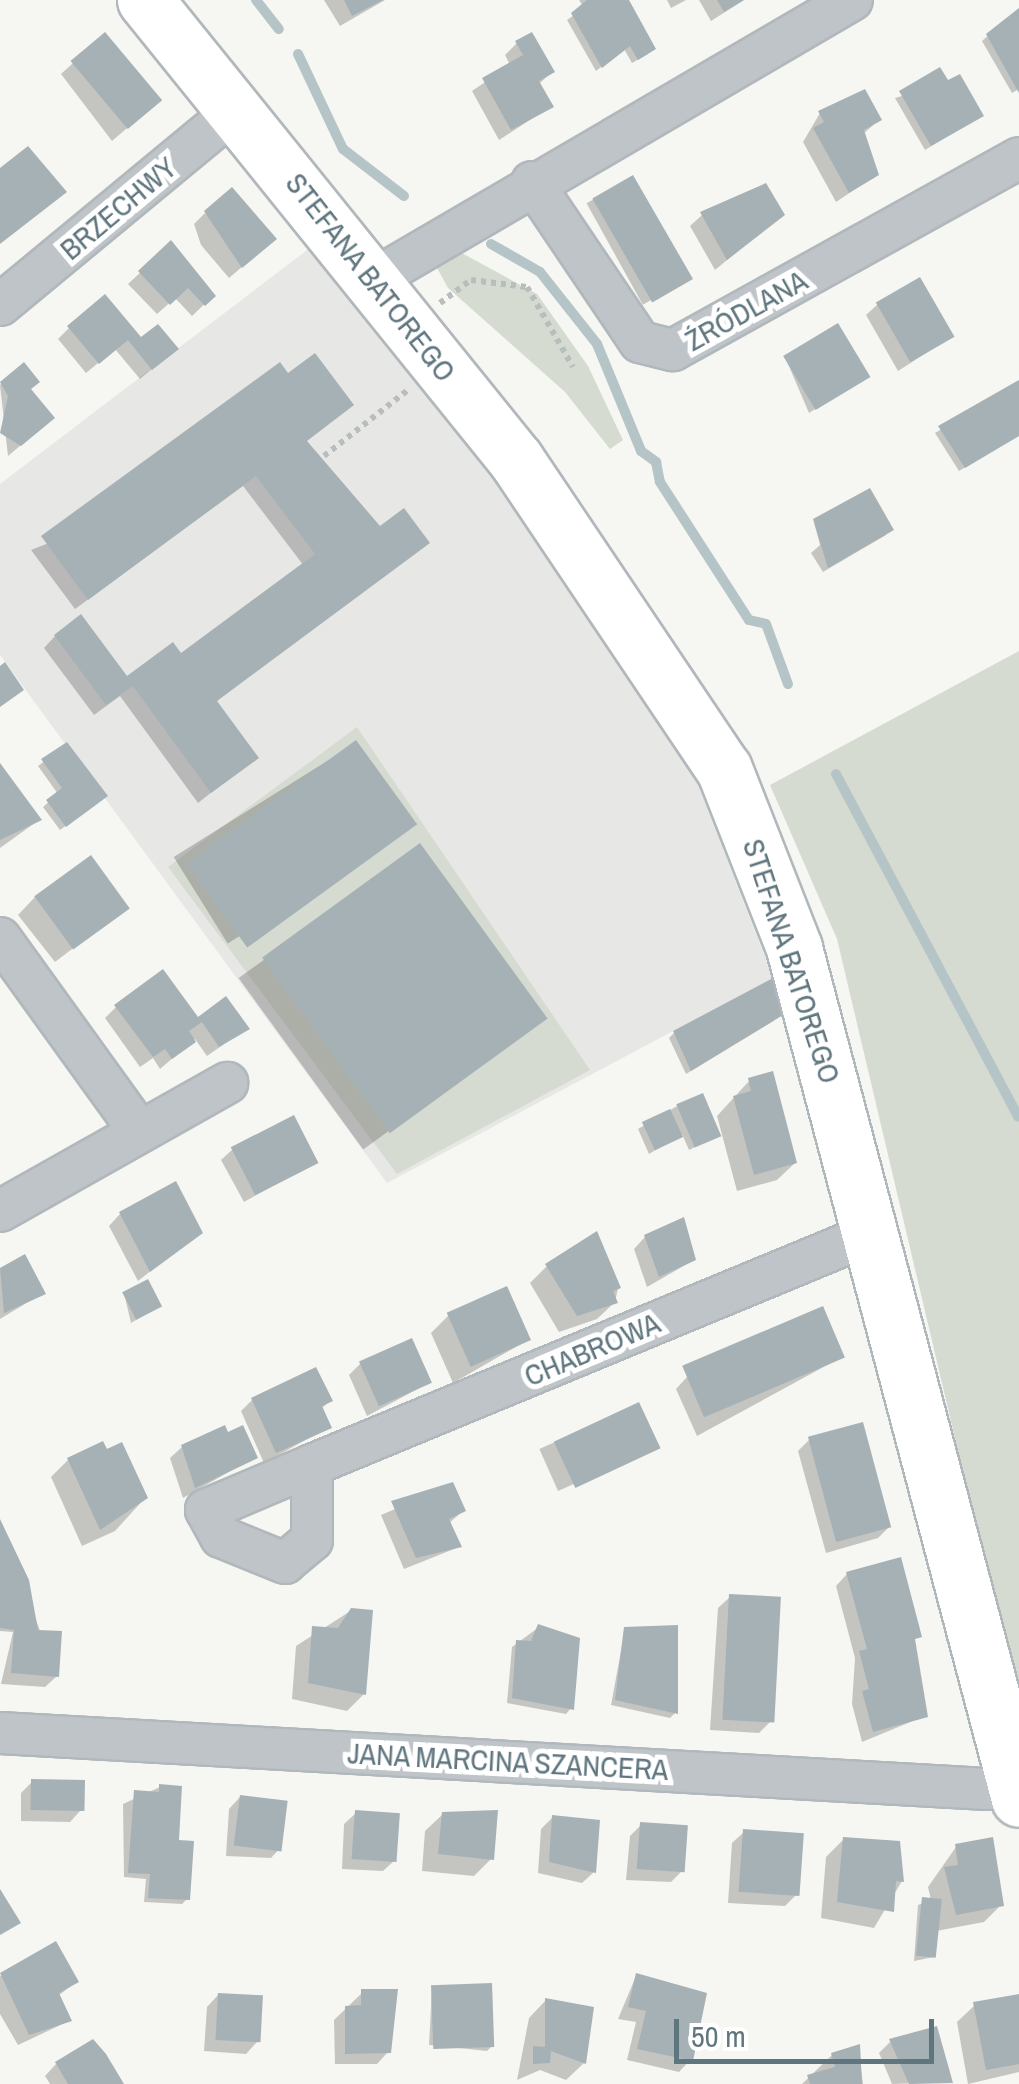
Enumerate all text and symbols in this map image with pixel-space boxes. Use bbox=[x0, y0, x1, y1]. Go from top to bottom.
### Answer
street label: BRZECHWY bbox=[53, 149, 183, 267]
street label: STEFANA BATOREGO bbox=[278, 165, 464, 389]
street label: ŹRÓDLANA bbox=[679, 262, 813, 358]
street label: STEFANA BATOREGO bbox=[735, 834, 849, 1088]
street label: CHABROWA bbox=[519, 1304, 665, 1394]
street label: JANA MARCINA SZANCERA bbox=[345, 1735, 671, 1787]
scale bar bbox=[679, 1999, 939, 2061]
text: 50 m bbox=[691, 2016, 746, 2056]

